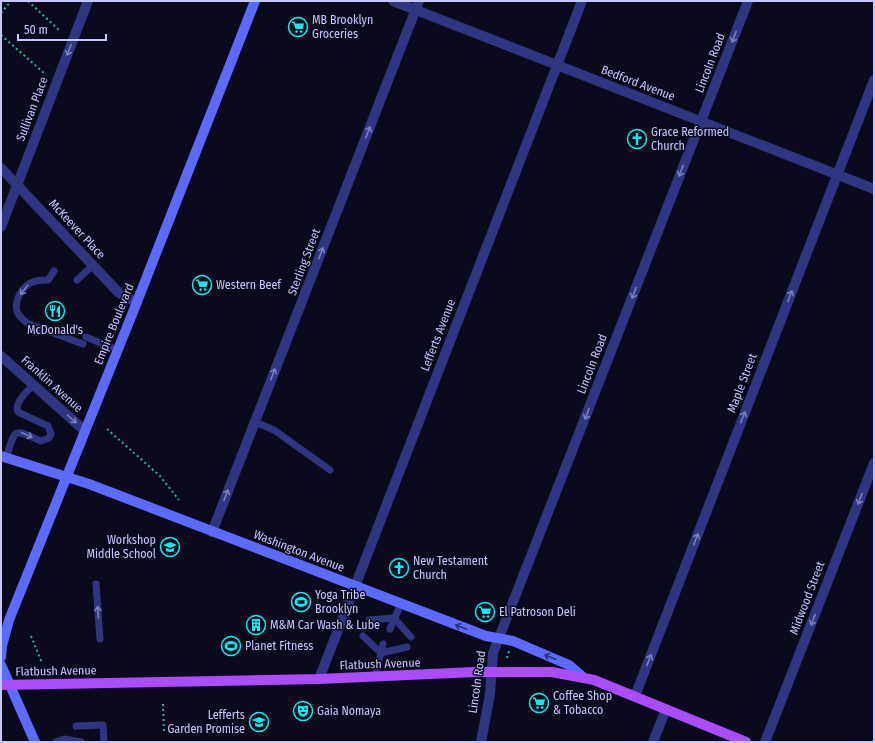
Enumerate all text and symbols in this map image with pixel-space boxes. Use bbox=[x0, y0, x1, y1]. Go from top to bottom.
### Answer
place label: MB Brooklyn Groceries bbox=[312, 13, 373, 41]
scale bar bbox=[18, 16, 106, 42]
supermarket icon: MB Brooklyn Groceries bbox=[287, 16, 309, 38]
text: 50 m bbox=[24, 23, 48, 37]
street label: Lincoln Road bbox=[692, 31, 728, 95]
one-way arrow bbox=[729, 31, 737, 43]
one-way arrow bbox=[65, 44, 73, 56]
street label: Bedford Avenue bbox=[599, 62, 677, 104]
street label: Sullivan Place bbox=[13, 75, 51, 143]
place label: Grace Reformed Church bbox=[651, 125, 729, 153]
one-way arrow bbox=[365, 126, 373, 138]
church icon: Grace Reformed Church bbox=[626, 128, 648, 150]
one-way arrow bbox=[677, 165, 685, 177]
street label: McKeever Place bbox=[46, 196, 108, 262]
street label: Sterling Street bbox=[285, 227, 323, 297]
one-way arrow bbox=[317, 248, 325, 260]
supermarket icon: Western Beef bbox=[191, 274, 213, 296]
place label: Western Beef bbox=[216, 278, 282, 292]
street label: Empire Boulevard bbox=[91, 281, 137, 367]
one-way arrow bbox=[20, 284, 28, 295]
one-way arrow bbox=[630, 286, 637, 298]
one-way arrow bbox=[786, 291, 794, 303]
street label: Lefferts Avenue bbox=[418, 297, 458, 373]
restaurant icon: McDonald's bbox=[44, 300, 66, 322]
place label: McDonald's bbox=[27, 323, 83, 337]
street label: Lincoln Road bbox=[574, 332, 610, 396]
street label: Maple Street bbox=[724, 351, 760, 415]
street label: Franklin Avenue bbox=[18, 353, 86, 415]
one-way arrow bbox=[270, 369, 278, 381]
one-way arrow bbox=[582, 407, 590, 419]
one-way arrow bbox=[739, 412, 747, 424]
one-way arrow bbox=[66, 415, 77, 424]
one-way arrow bbox=[20, 432, 32, 439]
one-way arrow bbox=[223, 490, 230, 502]
one-way arrow bbox=[855, 493, 863, 505]
street label: Washington Avenue bbox=[252, 527, 346, 575]
place label: Workshop Middle School bbox=[87, 533, 156, 561]
one-way arrow bbox=[693, 533, 701, 545]
school or university icon: Workshop Middle School bbox=[159, 536, 181, 558]
place label: New Testament Church bbox=[413, 554, 488, 582]
church icon: New Testament Church bbox=[388, 557, 410, 579]
street label: Midwood Street bbox=[787, 559, 827, 637]
place label: Yoga Tribe Brooklyn bbox=[315, 588, 365, 616]
sports icon: Yoga Tribe Brooklyn bbox=[290, 591, 312, 613]
supermarket icon: El Patroson Deli bbox=[474, 601, 496, 623]
place label: El Patroson Deli bbox=[499, 605, 576, 619]
one-way arrow bbox=[94, 606, 101, 619]
building icon: M&M Car Wash & Lube bbox=[245, 614, 267, 636]
one-way arrow bbox=[808, 614, 816, 626]
place label: M&M Car Wash & Lube bbox=[270, 618, 380, 632]
one-way arrow bbox=[456, 622, 468, 630]
sports icon: Planet Fitness bbox=[220, 635, 242, 657]
place label: Planet Fitness bbox=[245, 639, 313, 653]
street label: Lincoln Road bbox=[466, 650, 488, 714]
one-way arrow bbox=[545, 652, 557, 660]
one-way arrow bbox=[646, 654, 654, 666]
street label: Flatbush Avenue bbox=[339, 656, 421, 672]
street label: Flatbush Avenue bbox=[15, 663, 97, 679]
place label: Coffee Shop & Tobacco bbox=[553, 689, 612, 717]
supermarket icon: Coffee Shop & Tobacco bbox=[528, 692, 550, 714]
theatre icon: Gaia Nomaya bbox=[292, 700, 314, 722]
place label: Gaia Nomaya bbox=[317, 704, 381, 718]
place label: Lefferts Garden Promise bbox=[167, 708, 245, 736]
school or university icon: Lefferts Garden Promise bbox=[248, 711, 270, 733]

